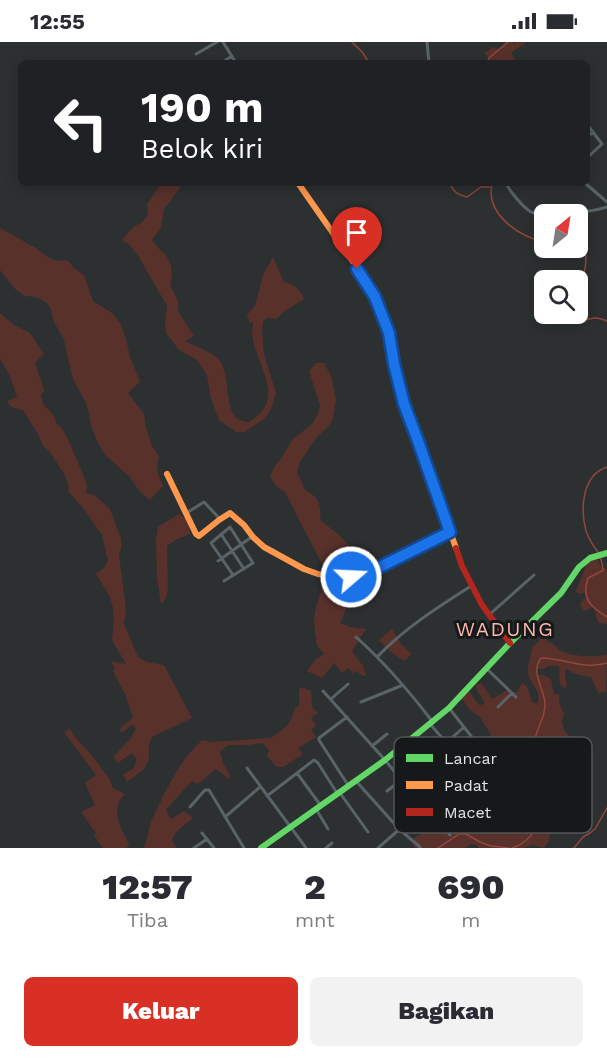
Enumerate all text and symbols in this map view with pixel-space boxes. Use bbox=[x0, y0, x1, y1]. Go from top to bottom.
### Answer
text: 12:55 bbox=[30, 9, 85, 34]
text: 190 m bbox=[141, 83, 264, 132]
icon: left bbox=[42, 84, 120, 162]
text: Belok kiri bbox=[141, 133, 263, 165]
north arrow bbox=[534, 204, 588, 258]
map controls bbox=[534, 204, 588, 324]
pin bbox=[331, 207, 382, 269]
icon: arrive bbox=[340, 216, 373, 249]
button: search bbox=[534, 270, 588, 324]
position arrow bbox=[319, 545, 383, 609]
district label: WADUNG bbox=[456, 617, 554, 641]
legend bbox=[394, 737, 592, 833]
text: Lancar bbox=[444, 749, 498, 768]
text: Padat bbox=[444, 776, 489, 795]
text: Macet bbox=[444, 803, 492, 822]
text: 12:57 bbox=[102, 866, 193, 908]
text: 2 bbox=[304, 866, 326, 908]
text: 690 bbox=[437, 866, 505, 908]
text: Tiba bbox=[127, 908, 168, 932]
text: mnt bbox=[295, 908, 335, 932]
text: m bbox=[461, 908, 480, 932]
button: Keluar bbox=[24, 977, 298, 1046]
button: Bagikan bbox=[310, 977, 583, 1046]

